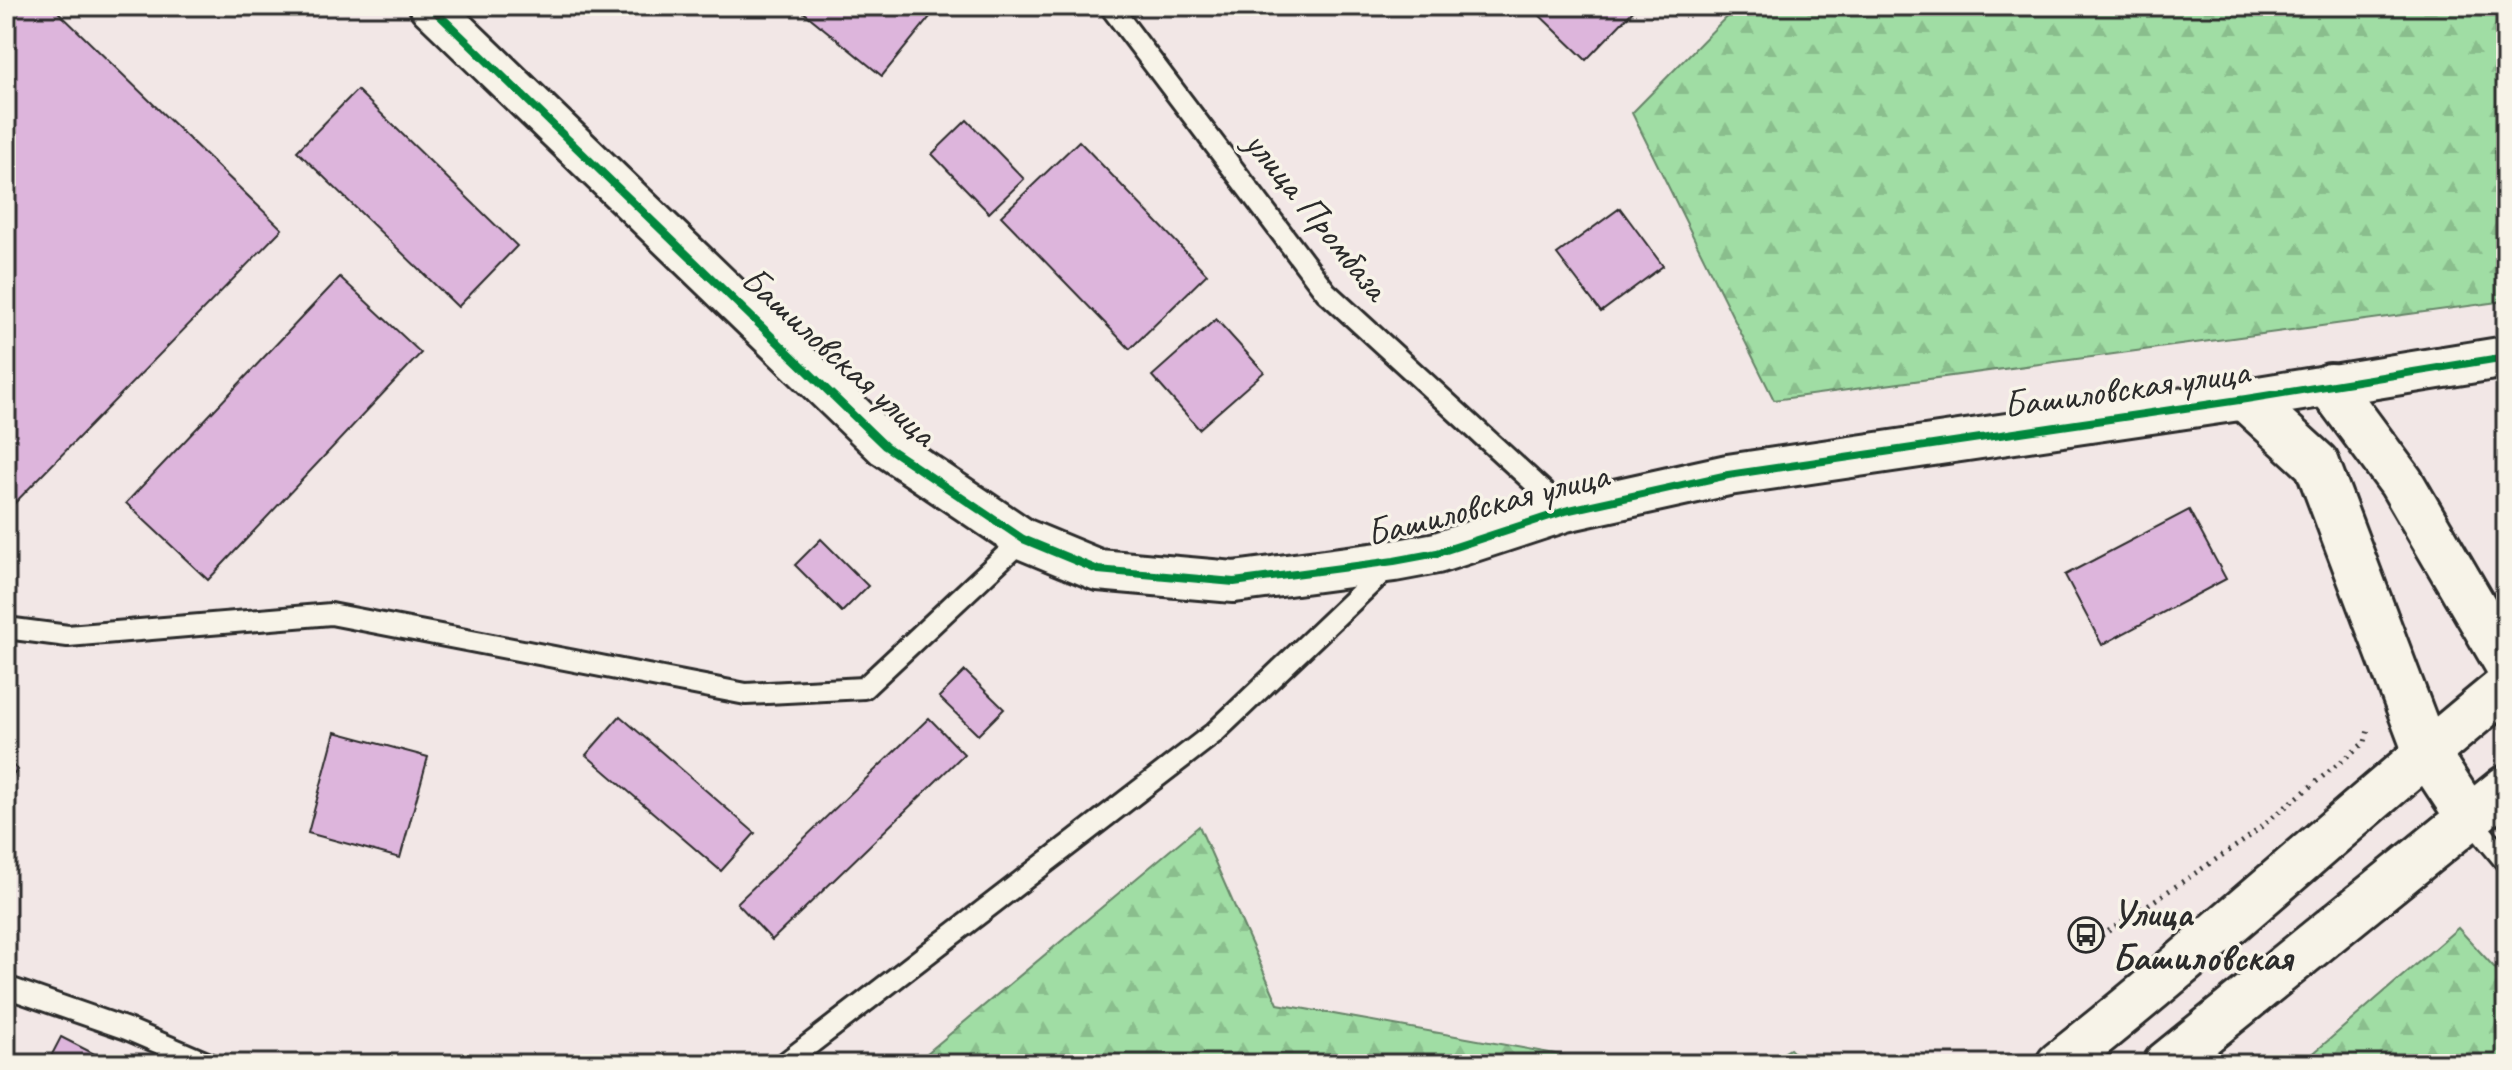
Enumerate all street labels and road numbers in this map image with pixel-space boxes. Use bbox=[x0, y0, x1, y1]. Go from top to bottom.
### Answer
street label: улица Промбаза bbox=[1233, 119, 1402, 312]
street label: Башиловская улица bbox=[731, 256, 949, 458]
street label: Башиловская улица bbox=[2000, 347, 2255, 428]
street label: Башиловская улица bbox=[1361, 451, 1615, 557]

